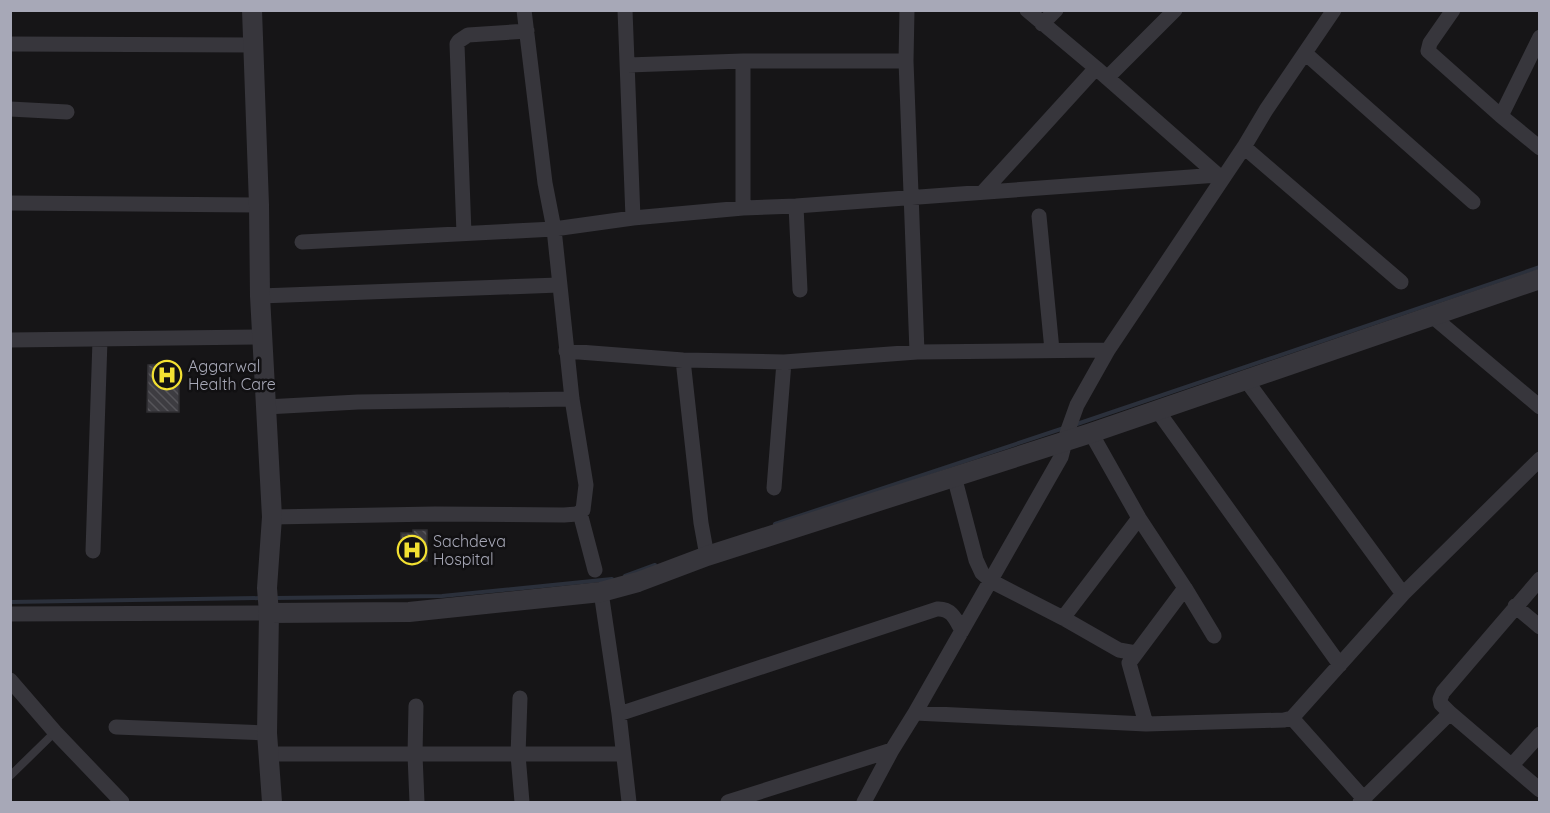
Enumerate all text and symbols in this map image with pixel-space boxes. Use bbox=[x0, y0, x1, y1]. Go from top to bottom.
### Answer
place label: Aggarwal Health Care bbox=[188, 356, 276, 394]
hospital icon: Aggarwal Health Care bbox=[151, 359, 183, 391]
place label: Sachdeva Hospital bbox=[433, 531, 506, 569]
hospital icon: Sachdeva Hospital bbox=[396, 534, 428, 566]

